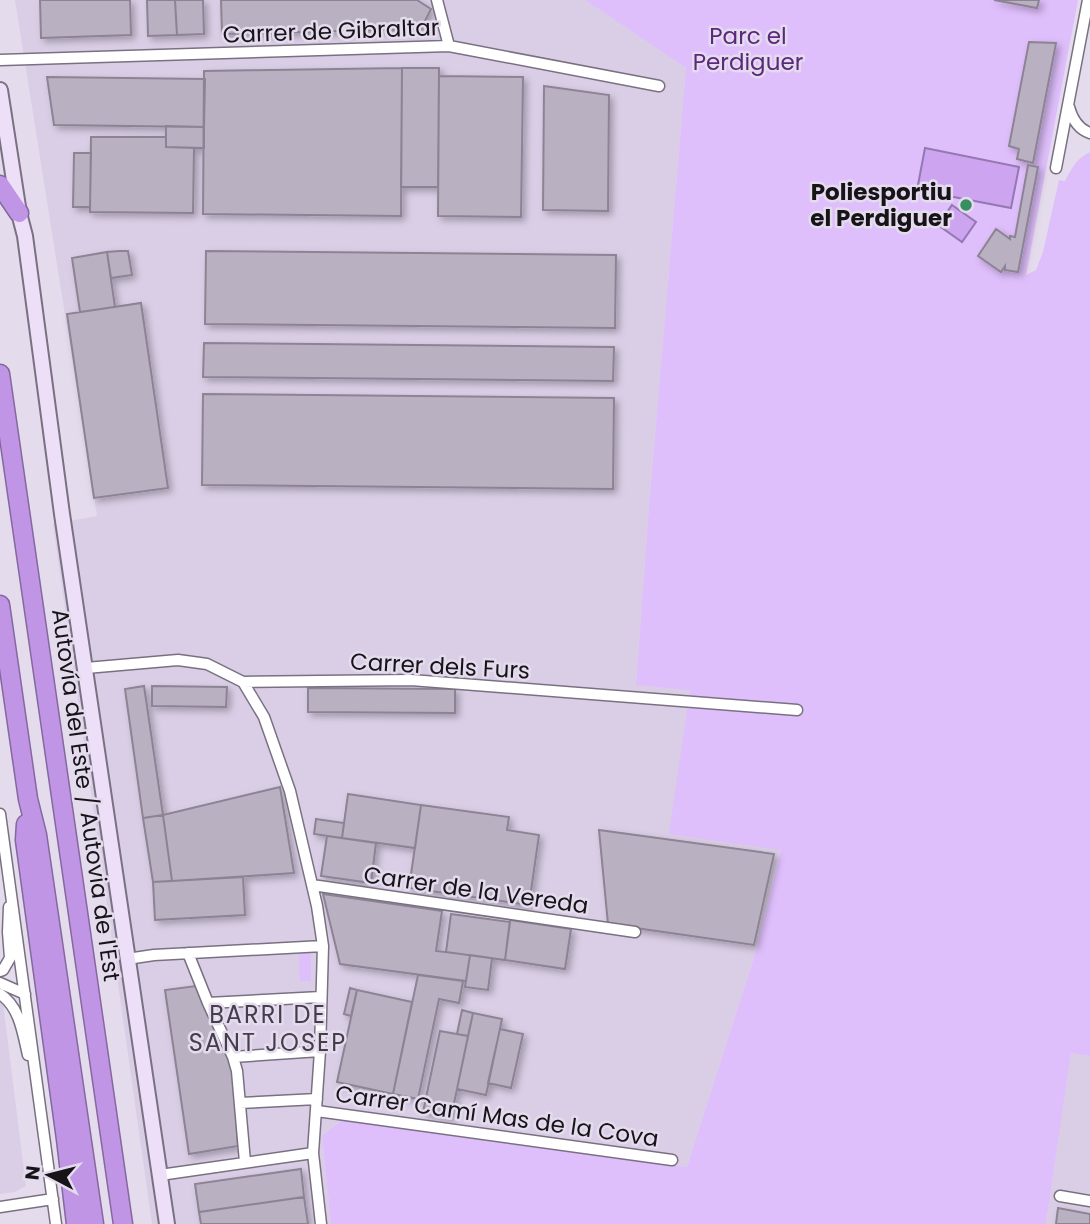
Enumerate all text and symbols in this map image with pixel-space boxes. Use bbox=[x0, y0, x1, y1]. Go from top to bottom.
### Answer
street label: Carrer de Gibraltar bbox=[222, 11, 440, 51]
park label: Parc el Perdiguer bbox=[693, 20, 803, 78]
place label: Poliesportiu el Perdiguer bbox=[810, 176, 952, 234]
marker: Poliesportiu el Perdiguer bbox=[958, 197, 974, 213]
street label: Autovía del Este / Autovia de l'Est bbox=[44, 607, 128, 983]
street label: Carrer dels Furs bbox=[349, 645, 531, 687]
street label: Carrer de la Vereda bbox=[362, 858, 590, 922]
district label: BARRI DE SANT JOSEP bbox=[189, 998, 347, 1059]
street label: Carrer Camí Mas de la Cova bbox=[333, 1077, 661, 1155]
north arrow bbox=[14, 1140, 84, 1210]
text: N bbox=[18, 1164, 47, 1182]

